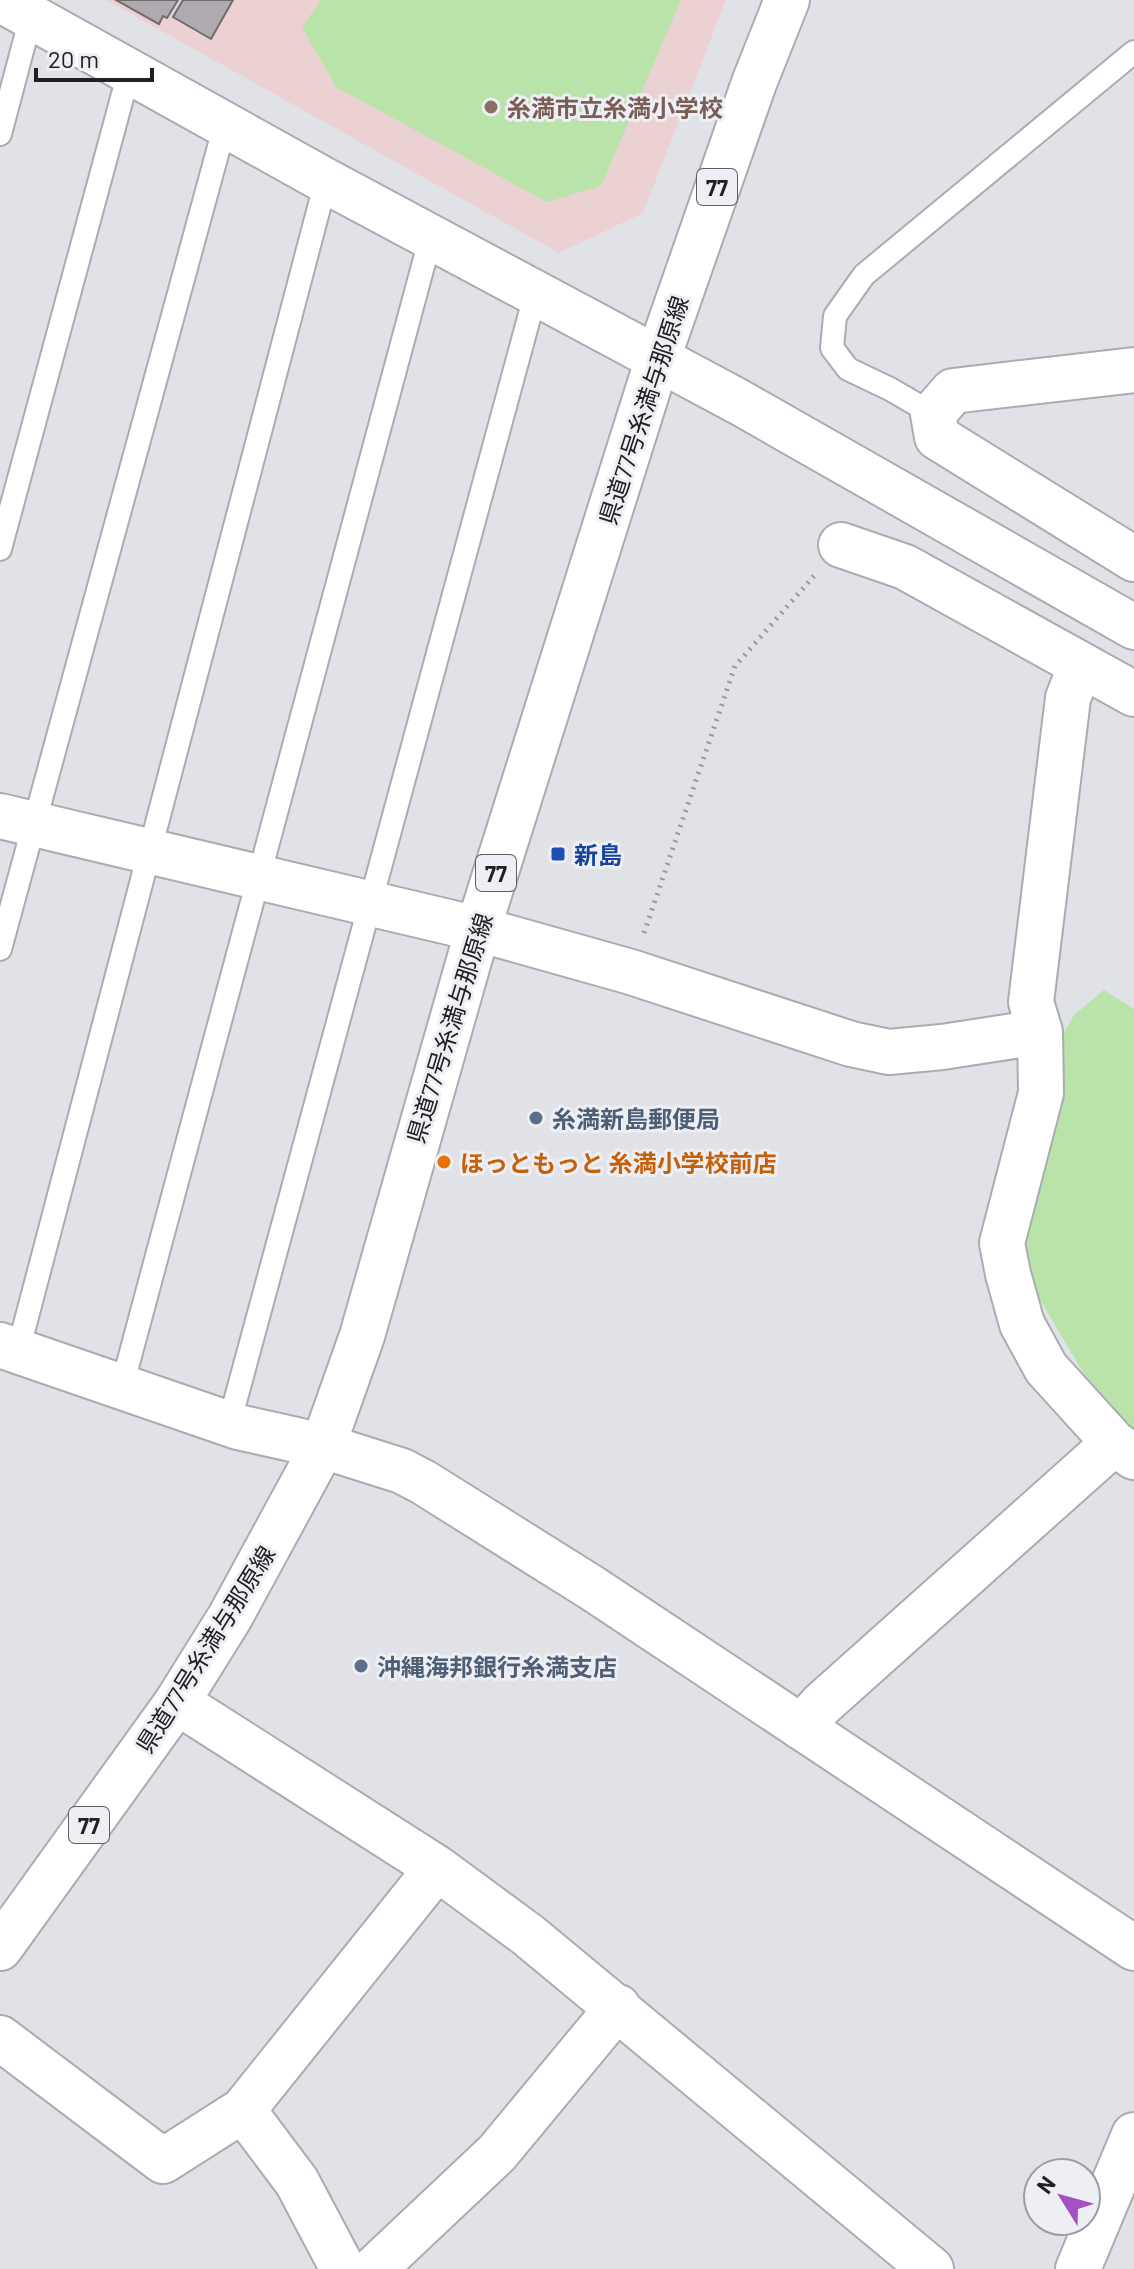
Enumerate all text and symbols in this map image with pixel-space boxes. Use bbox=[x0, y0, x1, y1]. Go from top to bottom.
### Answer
scale bar bbox=[36, 32, 152, 82]
text: 20 m bbox=[48, 44, 99, 73]
place label: 糸満市立糸満小学校 bbox=[507, 93, 723, 122]
marker: 糸満市立糸満小学校 bbox=[482, 98, 500, 116]
road number: 77 bbox=[697, 169, 737, 205]
street label: 県道77号糸満与那原線 bbox=[592, 292, 694, 528]
place label: 新島 bbox=[574, 840, 622, 869]
marker: 新島 bbox=[549, 845, 567, 863]
road number: 77 bbox=[476, 855, 516, 891]
street label: 県道77号糸満与那原線 bbox=[400, 910, 498, 1146]
place label: 糸満新島郵便局 bbox=[552, 1104, 720, 1133]
marker: 糸満新島郵便局 bbox=[527, 1109, 545, 1127]
place label: ほっともっと 糸満小学校前店 bbox=[460, 1148, 777, 1177]
marker: ほっともっと 糸満小学校前店 bbox=[435, 1153, 453, 1171]
street label: 県道77号糸満与那原線 bbox=[129, 1540, 281, 1758]
place label: 沖縄海邦銀行糸満支店 bbox=[377, 1652, 617, 1681]
marker: 沖縄海邦銀行糸満支店 bbox=[352, 1657, 370, 1675]
road number: 77 bbox=[69, 1807, 109, 1843]
north arrow bbox=[1022, 2157, 1102, 2237]
text: N bbox=[1030, 2171, 1060, 2198]

